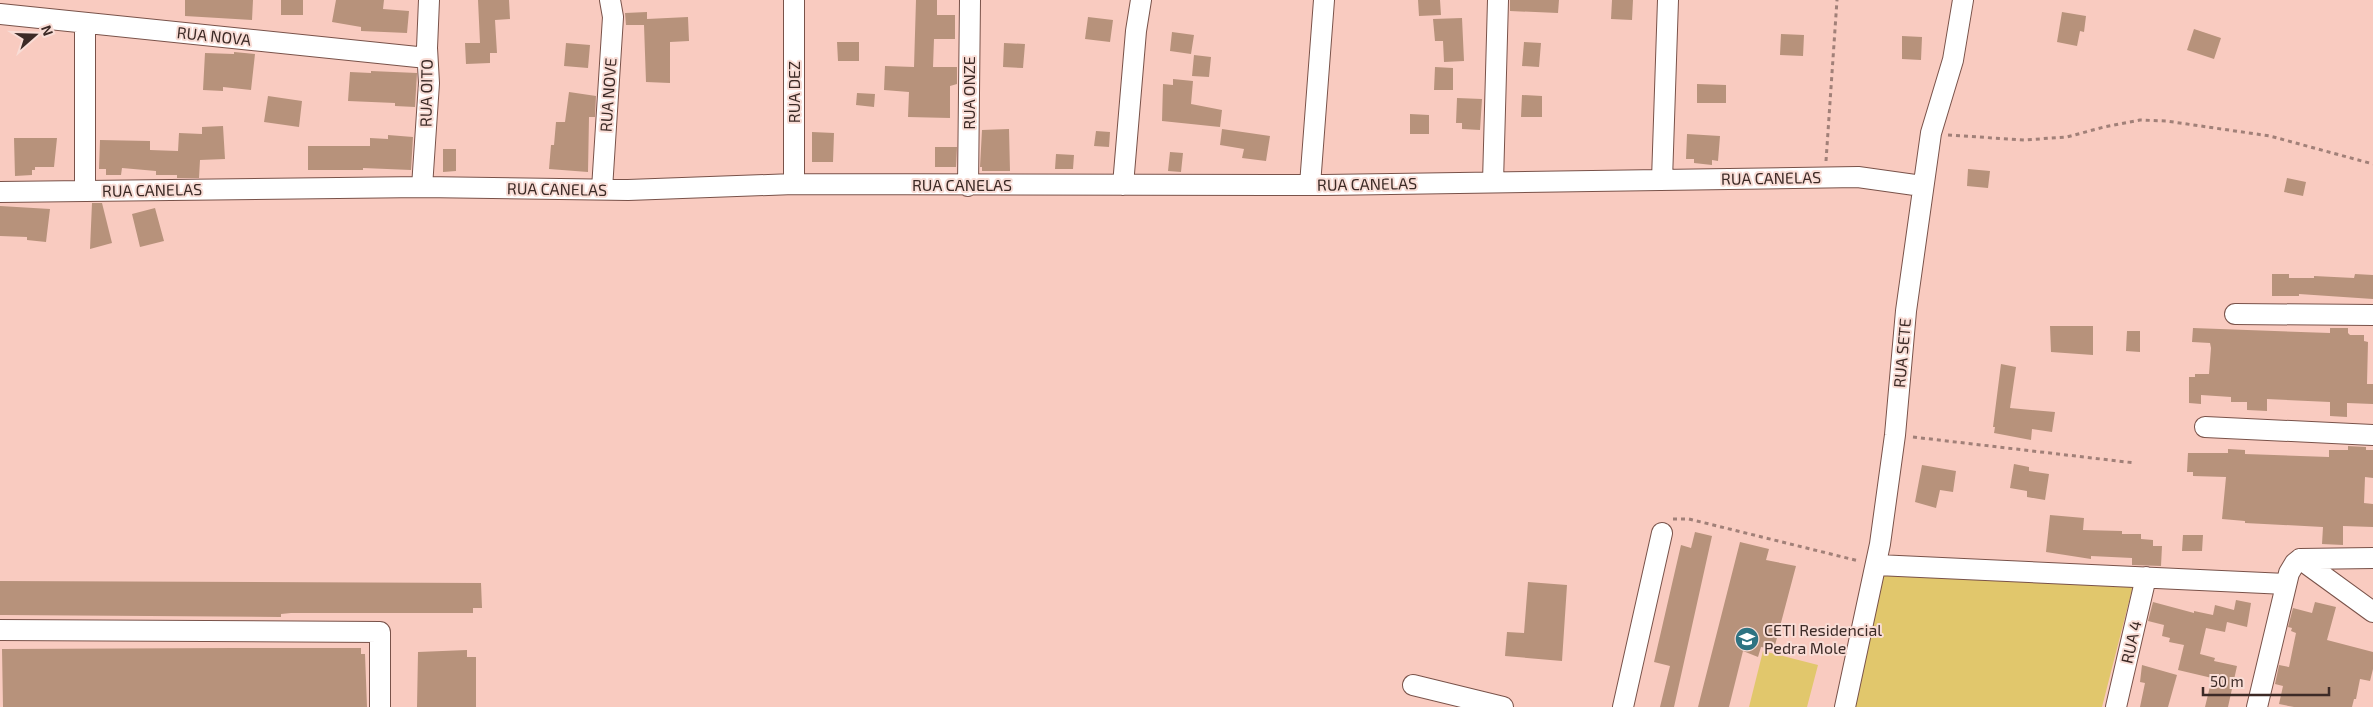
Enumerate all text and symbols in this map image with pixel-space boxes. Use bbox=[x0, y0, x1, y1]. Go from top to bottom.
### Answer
north arrow bbox=[10, 10, 60, 60]
street label: RUA NOVA bbox=[176, 22, 252, 49]
text: N bbox=[38, 23, 57, 38]
street label: RUA ONZE bbox=[959, 56, 978, 130]
street label: RUA NOVE bbox=[595, 57, 620, 133]
street label: RUA OITO bbox=[415, 59, 436, 127]
street label: RUA DEZ bbox=[784, 61, 803, 123]
street label: RUA CANELAS bbox=[1721, 167, 1821, 188]
street label: RUA CANELAS bbox=[1317, 173, 1417, 194]
street label: RUA CANELAS bbox=[912, 175, 1012, 194]
street label: RUA CANELAS bbox=[507, 178, 607, 199]
street label: RUA CANELAS bbox=[102, 179, 202, 200]
street label: RUA SETE bbox=[1889, 317, 1914, 389]
street label: RUA 4 bbox=[2116, 618, 2145, 665]
place label: CETI Residencial Pedra Mole bbox=[1764, 620, 1882, 657]
school or university icon: CETI Residencial Pedra Mole bbox=[1734, 626, 1760, 652]
scale bar bbox=[2203, 664, 2329, 696]
text: 50 m bbox=[2210, 672, 2244, 690]

